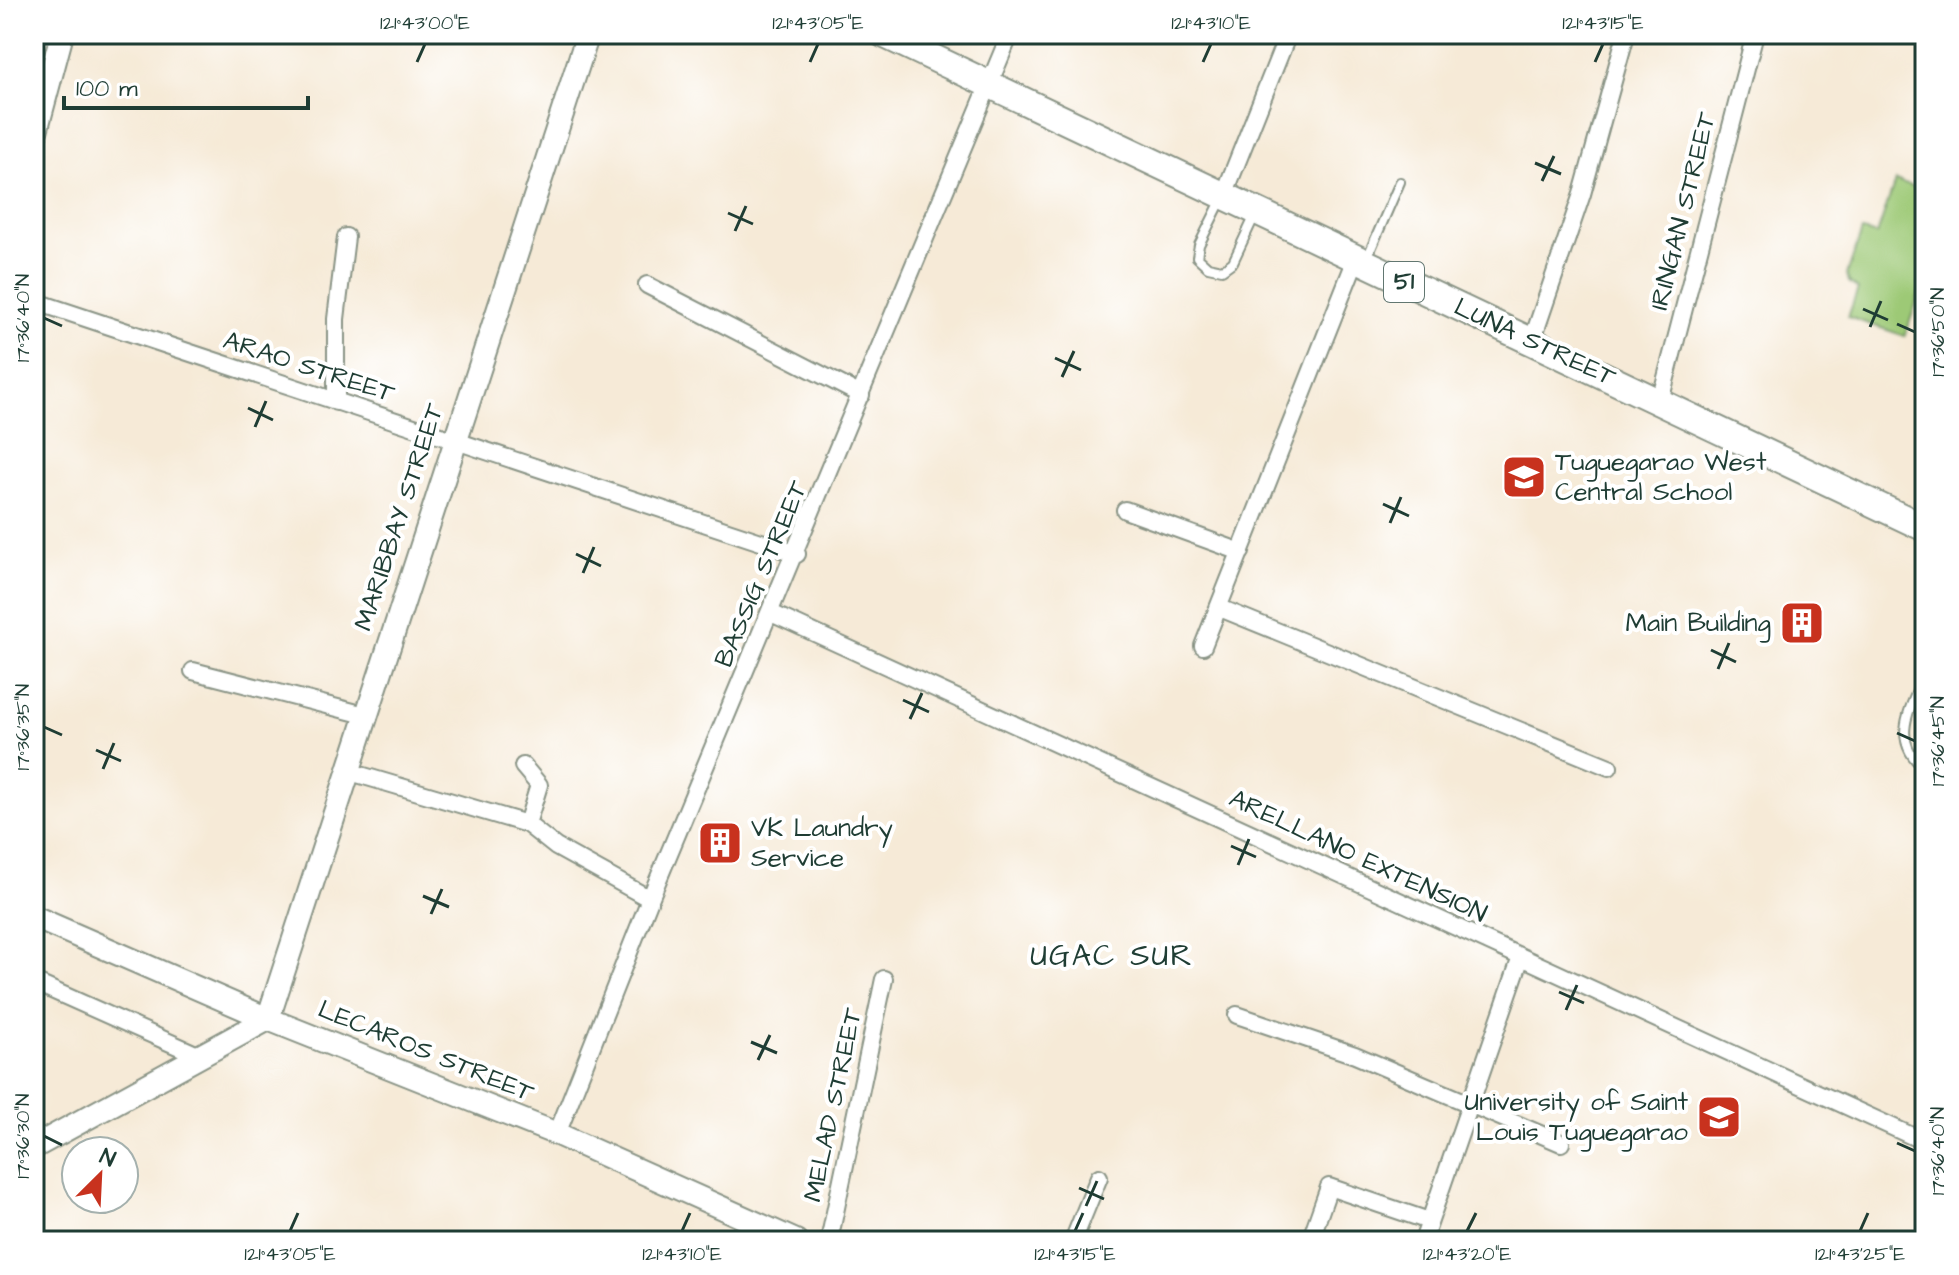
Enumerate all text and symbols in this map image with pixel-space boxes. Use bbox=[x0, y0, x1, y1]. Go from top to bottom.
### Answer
text: 121°43'00"E bbox=[380, 9, 470, 37]
text: 121°43'05"E bbox=[772, 9, 864, 37]
text: 121°43'10"E bbox=[1171, 9, 1251, 37]
text: 121°43'15"E bbox=[1562, 9, 1644, 37]
scale bar bbox=[64, 60, 308, 110]
text: 100 m bbox=[76, 72, 138, 106]
street label: IRINGAN STREET bbox=[1641, 108, 1725, 314]
road number: 51 bbox=[1384, 262, 1424, 302]
text: 17°36'40"N bbox=[9, 274, 37, 362]
text: 17°36'50"N bbox=[1924, 287, 1952, 377]
street label: LUNA STREET bbox=[1448, 289, 1622, 395]
street label: ARAO STREET bbox=[219, 322, 400, 412]
street label: MARIBBAY STREET bbox=[345, 398, 453, 635]
place label: Tuguegarao West Central School bbox=[1555, 444, 1767, 510]
school or university icon: Tuguegarao West Central School bbox=[1500, 453, 1548, 501]
street label: BASSIG STREET bbox=[705, 474, 817, 673]
building icon: Main Building bbox=[1778, 599, 1826, 647]
place label: Main Building bbox=[1626, 605, 1771, 643]
text: 17°36'35"N bbox=[9, 684, 37, 770]
text: 17°36'45"N bbox=[1924, 696, 1952, 786]
street label: ARELLANO EXTENSION bbox=[1223, 780, 1493, 932]
place label: VK Laundry Service bbox=[751, 810, 893, 876]
building icon: VK Laundry Service bbox=[696, 819, 744, 867]
district label: UGAC SUR bbox=[1030, 935, 1194, 977]
street label: LECAROS STREET bbox=[313, 991, 540, 1111]
street label: MELAD STREET bbox=[795, 1004, 871, 1205]
place label: University of Saint Louis Tuguegarao bbox=[1465, 1084, 1688, 1152]
text: 17°36'30"N bbox=[9, 1093, 37, 1179]
school or university icon: University of Saint Louis Tuguegarao bbox=[1695, 1093, 1743, 1141]
text: 17°36'40"N bbox=[1924, 1107, 1952, 1195]
north arrow bbox=[60, 1135, 140, 1215]
text: N bbox=[95, 1141, 120, 1175]
text: 121°43'05"E bbox=[244, 1240, 336, 1268]
text: 121°43'10"E bbox=[642, 1240, 722, 1268]
text: 121°43'15"E bbox=[1034, 1240, 1116, 1268]
text: 121°43'20"E bbox=[1423, 1240, 1511, 1268]
text: 121°43'25"E bbox=[1815, 1240, 1905, 1268]

